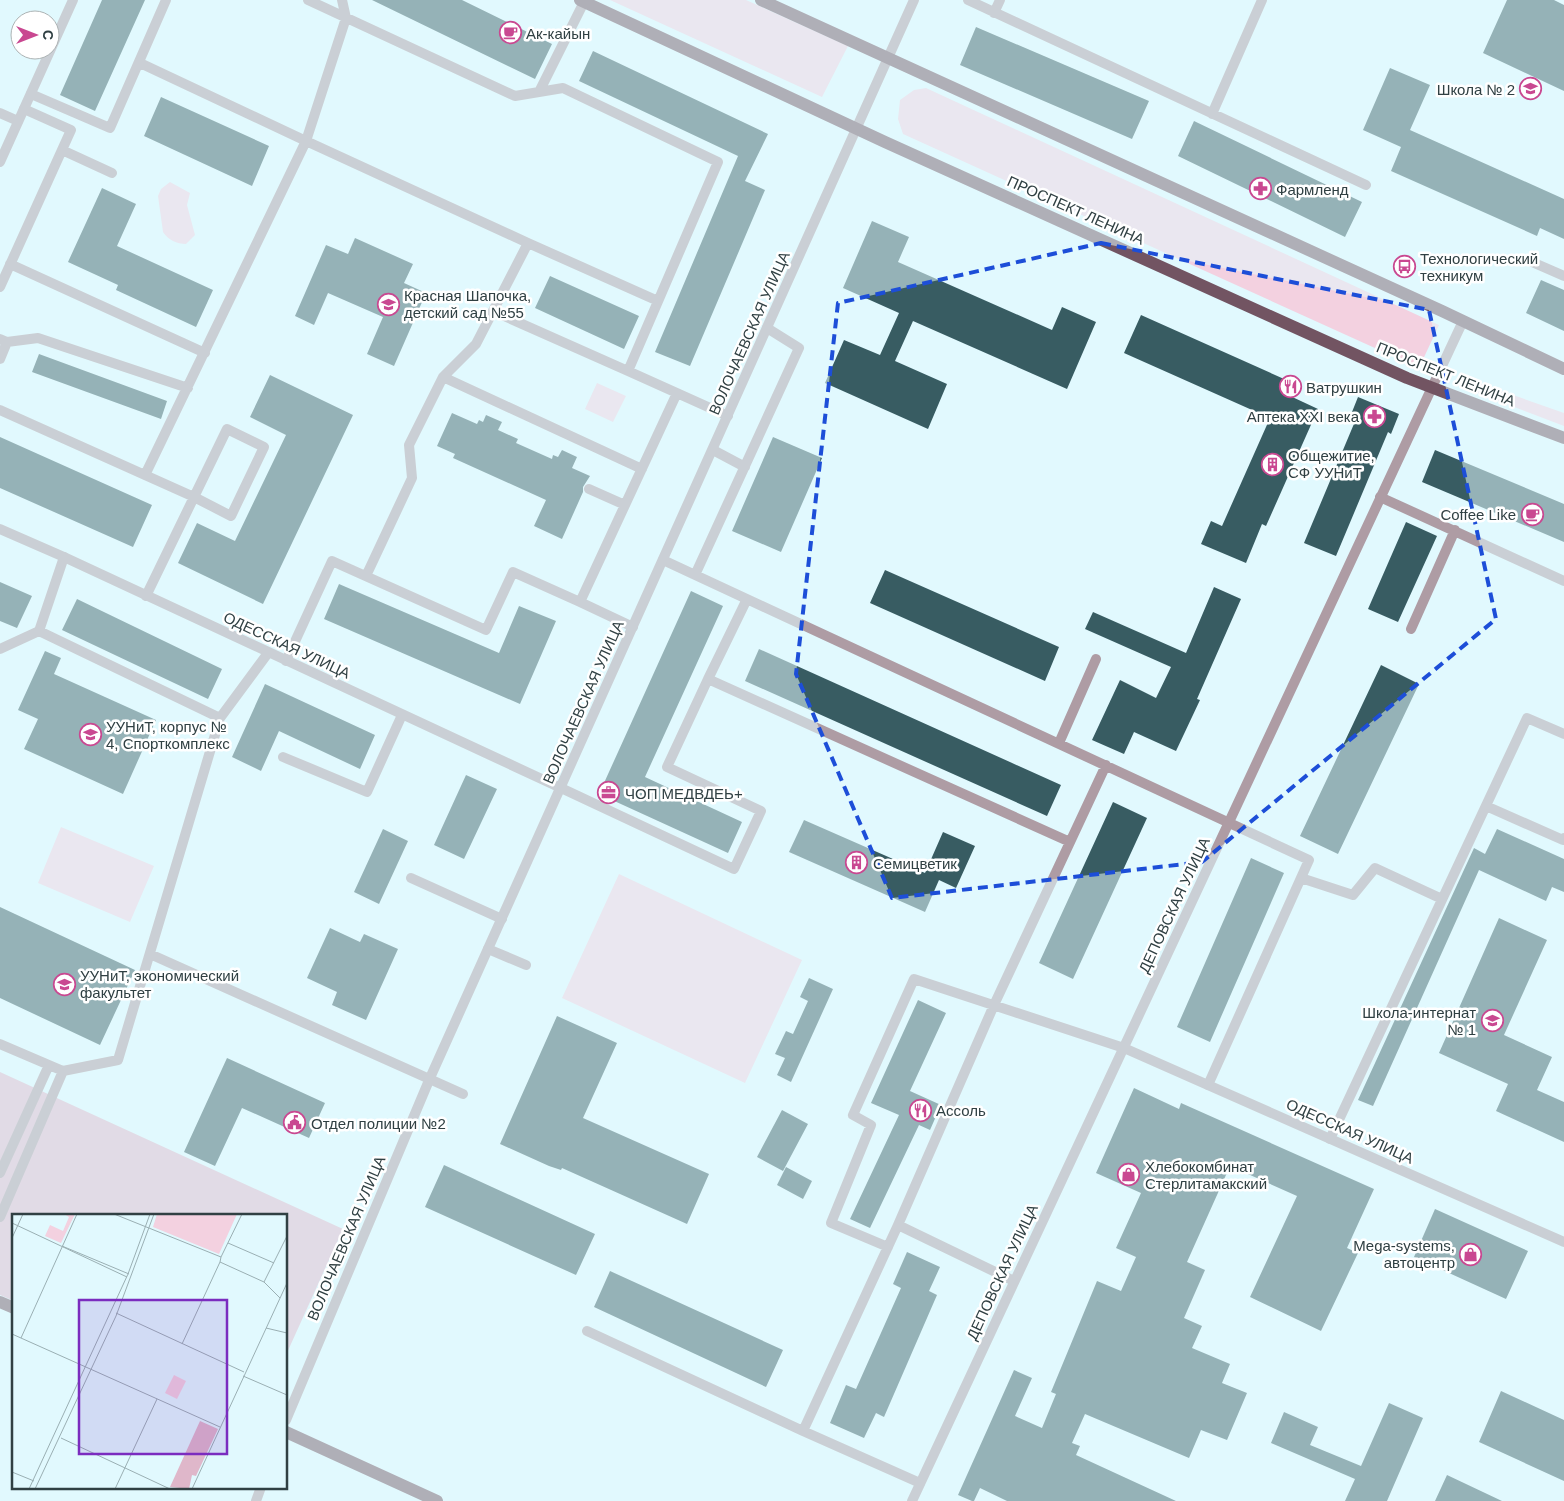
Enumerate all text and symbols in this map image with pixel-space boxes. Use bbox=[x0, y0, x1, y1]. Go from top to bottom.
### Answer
north arrow bbox=[10, 10, 60, 60]
cafe icon: Ак-кайын bbox=[498, 21, 522, 45]
place label: Ак-кайын bbox=[526, 25, 590, 42]
text: С bbox=[40, 30, 56, 40]
school or university icon: Школа № 2 bbox=[1519, 77, 1543, 101]
place label: Школа № 2 bbox=[1437, 81, 1515, 98]
street label: ПРОСПЕКТ ЛЕНИНА bbox=[1005, 172, 1147, 248]
pharmacy icon: Фармленд bbox=[1248, 177, 1272, 201]
place label: Фармленд bbox=[1276, 181, 1349, 198]
street label: ВОЛОЧАЕВСКАЯ УЛИЦА bbox=[705, 249, 793, 417]
place label: Технологический техникум bbox=[1420, 250, 1538, 284]
bus stop icon: Технологический техникум bbox=[1392, 255, 1416, 279]
place label: Красная Шапочка, детский сад №55 bbox=[404, 287, 531, 321]
school or university icon: Красная Шапочка, детский сад №55 bbox=[376, 292, 400, 316]
street label: ПРОСПЕКТ ЛЕНИНА bbox=[1374, 338, 1518, 410]
restaurant icon: Ватрушкин bbox=[1278, 375, 1302, 399]
place label: Ватрушкин bbox=[1306, 379, 1382, 396]
pharmacy icon: Аптека ХХI века bbox=[1363, 404, 1387, 428]
place label: Аптека ХХI века bbox=[1247, 408, 1360, 425]
place label: Общежитие, СФ УУНиТ bbox=[1288, 447, 1375, 481]
building icon: Общежитие, СФ УУНиТ bbox=[1260, 452, 1284, 476]
cafe icon: Coffee Like bbox=[1520, 502, 1544, 526]
place label: Coffee Like bbox=[1440, 506, 1516, 523]
street label: ОДЕССКАЯ УЛИЦА bbox=[221, 608, 353, 682]
street label: ВОЛОЧАЕВСКАЯ УЛИЦА bbox=[539, 618, 627, 786]
place label: УУНиТ, корпус № 4, Спорткомплекс bbox=[106, 718, 230, 752]
school or university icon: УУНиТ, корпус № 4, Спорткомплекс bbox=[78, 723, 102, 747]
office icon: ЧОП МЕДВДЕЬ+ bbox=[597, 781, 621, 805]
place label: ЧОП МЕДВДЕЬ+ bbox=[625, 785, 743, 802]
street label: ДЕПОВСКАЯ УЛИЦА bbox=[1135, 835, 1213, 975]
building icon: Семицветик bbox=[845, 851, 869, 875]
place label: Семицветик bbox=[873, 855, 957, 872]
place label: УУНиТ, экономический факультет bbox=[80, 967, 239, 1001]
school or university icon: УУНиТ, экономический факультет bbox=[52, 972, 76, 996]
place label: Школа-интернат № 1 bbox=[1362, 1004, 1476, 1038]
school or university icon: Школа-интернат № 1 bbox=[1480, 1009, 1504, 1033]
street label: ОДЕССКАЯ УЛИЦА bbox=[1284, 1095, 1416, 1167]
restaurant icon: Ассоль bbox=[908, 1098, 932, 1122]
place label: Ассоль bbox=[936, 1102, 986, 1119]
public building icon: Отдел полиции №2 bbox=[283, 1111, 307, 1135]
place label: Отдел полиции №2 bbox=[311, 1115, 446, 1132]
street label: ВОЛОЧАЕВСКАЯ УЛИЦА bbox=[304, 1153, 388, 1323]
place label: Хлебокомбинат Стерлитамакский bbox=[1145, 1158, 1267, 1192]
shop icon: Хлебокомбинат Стерлитамакский bbox=[1117, 1163, 1141, 1187]
street label: ДЕПОВСКАЯ УЛИЦА bbox=[963, 1202, 1041, 1342]
inset map bbox=[12, 1214, 288, 1488]
place label: Mega-systems, автоцентр bbox=[1353, 1237, 1455, 1271]
shop icon: Mega-systems, автоцентр bbox=[1459, 1242, 1483, 1266]

